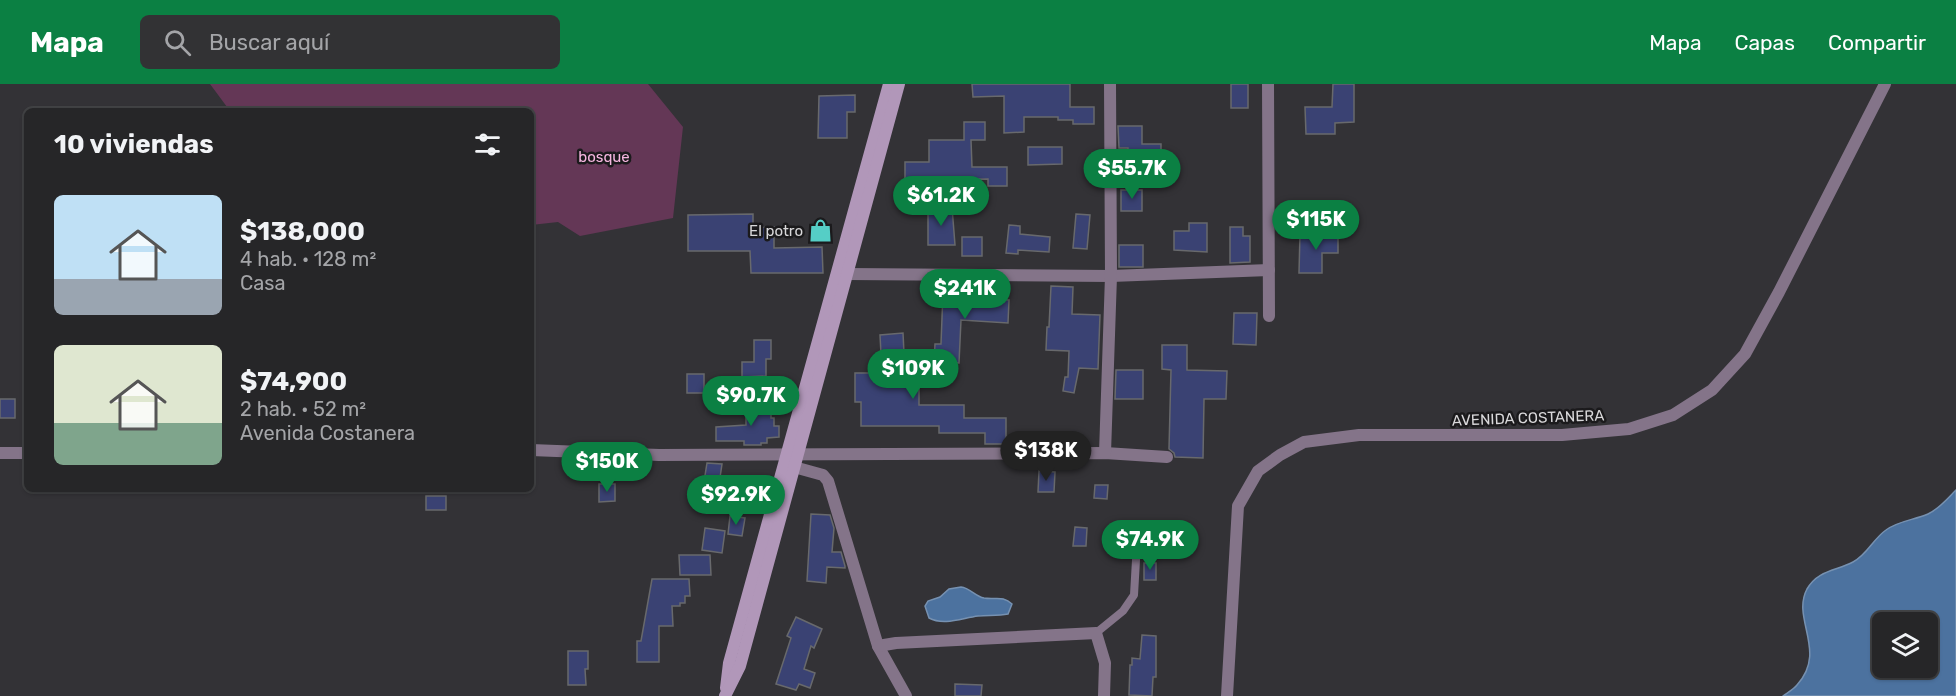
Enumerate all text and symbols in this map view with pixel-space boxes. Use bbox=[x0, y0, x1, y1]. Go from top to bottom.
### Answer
search box bbox=[140, 15, 560, 69]
text: Mapa bbox=[30, 26, 104, 59]
icon: search bbox=[161, 26, 194, 59]
text: Buscar aquí bbox=[209, 29, 329, 56]
text: Mapa bbox=[1649, 30, 1702, 55]
text: Capas bbox=[1735, 30, 1795, 55]
text: Compartir bbox=[1828, 30, 1926, 55]
icon: filters bbox=[471, 128, 504, 161]
text: 10 viviendas bbox=[54, 129, 214, 160]
park label: bosque bbox=[578, 148, 630, 166]
pin: $55.7K bbox=[1083, 149, 1181, 200]
text: $55.7K bbox=[1098, 156, 1166, 180]
pin: $61.2K bbox=[892, 176, 990, 227]
text: $61.2K bbox=[907, 183, 975, 207]
pin: $115K bbox=[1274, 200, 1358, 251]
text: $115K bbox=[1286, 207, 1346, 231]
text: $138,000 bbox=[240, 216, 365, 247]
shop icon: El potro bbox=[808, 218, 834, 244]
icon: home bbox=[102, 219, 174, 291]
place label: El potro bbox=[749, 222, 803, 240]
text: 4 hab. · 128 m² bbox=[240, 247, 376, 271]
pin: $241K bbox=[923, 269, 1007, 320]
text: Casa bbox=[240, 271, 286, 295]
text: $241K bbox=[934, 276, 996, 300]
pin: $109K bbox=[871, 349, 955, 400]
text: $109K bbox=[882, 356, 944, 380]
text: $74,900 bbox=[240, 366, 347, 397]
icon: home bbox=[102, 369, 174, 441]
pin: $90.7K bbox=[702, 376, 800, 427]
text: $90.7K bbox=[716, 383, 786, 407]
text: 2 hab. · 52 m² bbox=[240, 397, 366, 421]
street label: AVENIDA COSTANERA bbox=[1451, 406, 1605, 430]
text: Avenida Costanera bbox=[240, 421, 415, 445]
pin: $138K bbox=[1004, 431, 1088, 482]
text: $138K bbox=[1014, 438, 1078, 462]
pin: $150K bbox=[565, 442, 649, 493]
text: $150K bbox=[575, 449, 639, 473]
pin: $92.9K bbox=[687, 475, 785, 526]
text: $92.9K bbox=[701, 482, 771, 506]
pin: $74.9K bbox=[1101, 520, 1199, 571]
text: $74.9K bbox=[1116, 527, 1184, 551]
map controls bbox=[1872, 612, 1938, 678]
button: layers bbox=[1872, 612, 1938, 678]

